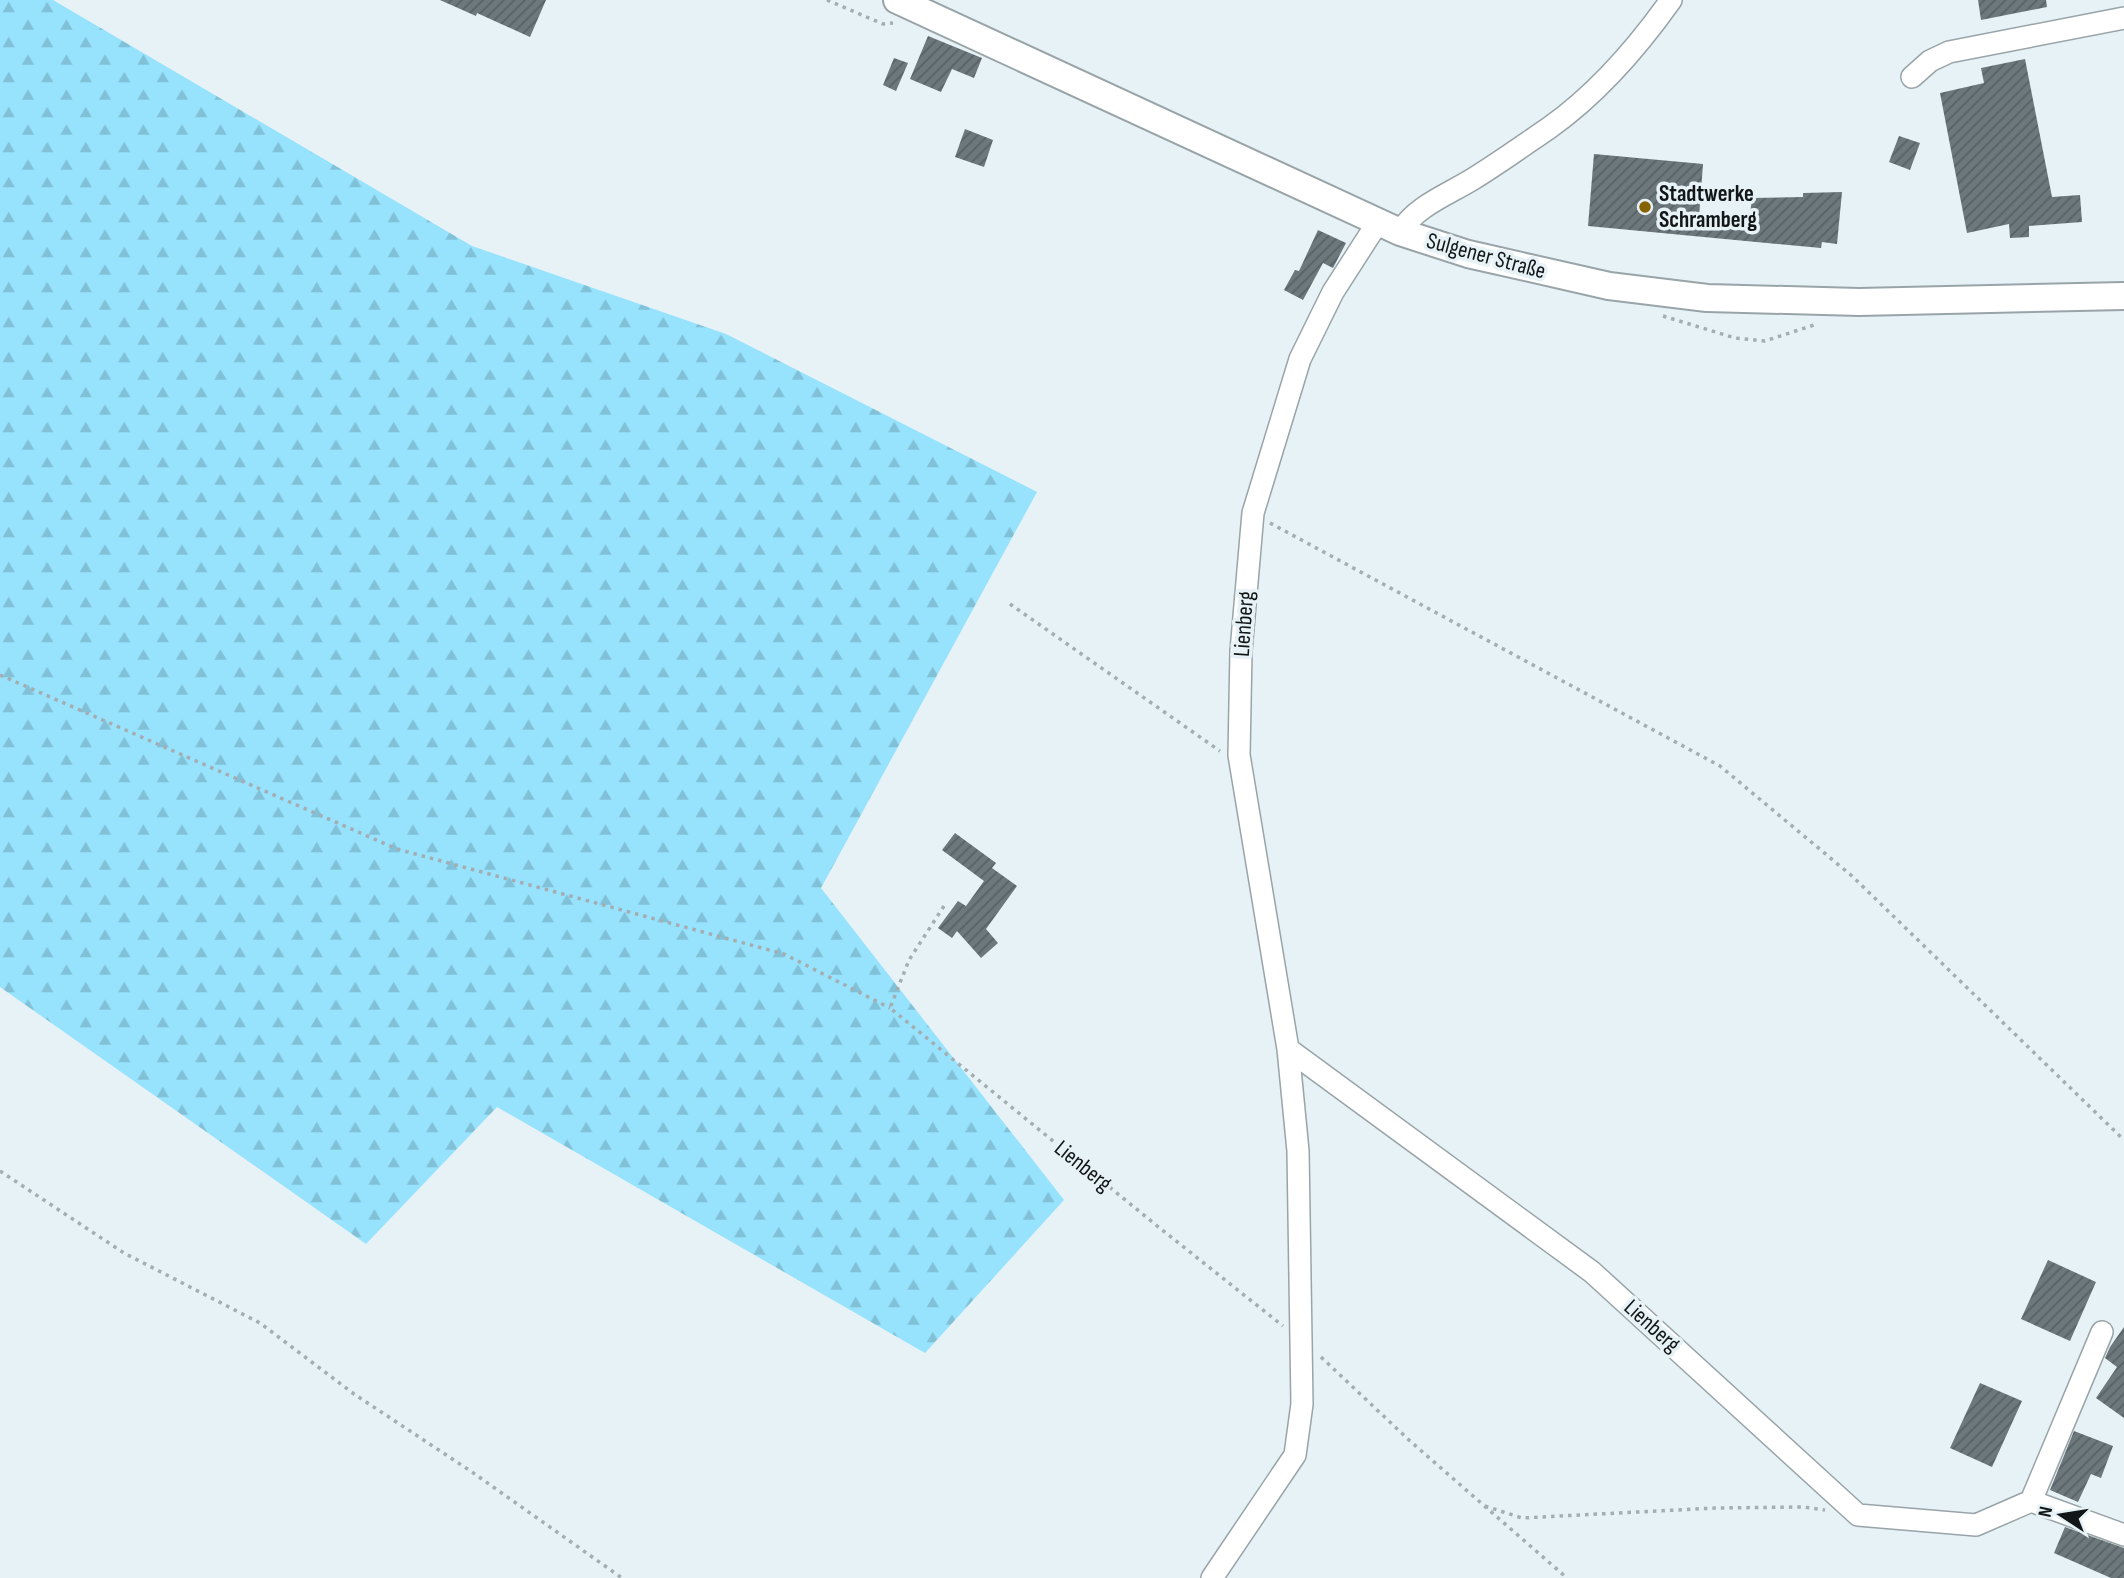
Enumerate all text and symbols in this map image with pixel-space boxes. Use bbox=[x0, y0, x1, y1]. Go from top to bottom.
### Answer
place label: Stadtwerke Schramberg bbox=[1659, 180, 1757, 234]
marker: Stadtwerke Schramberg bbox=[1637, 199, 1653, 215]
street label: Sulgener Straße bbox=[1423, 227, 1549, 285]
street label: Lienberg bbox=[1228, 590, 1260, 658]
street label: Lienberg bbox=[1049, 1134, 1117, 1198]
street label: Lienberg bbox=[1618, 1294, 1686, 1358]
north arrow bbox=[2026, 1480, 2096, 1550]
text: N bbox=[2034, 1504, 2058, 1519]

